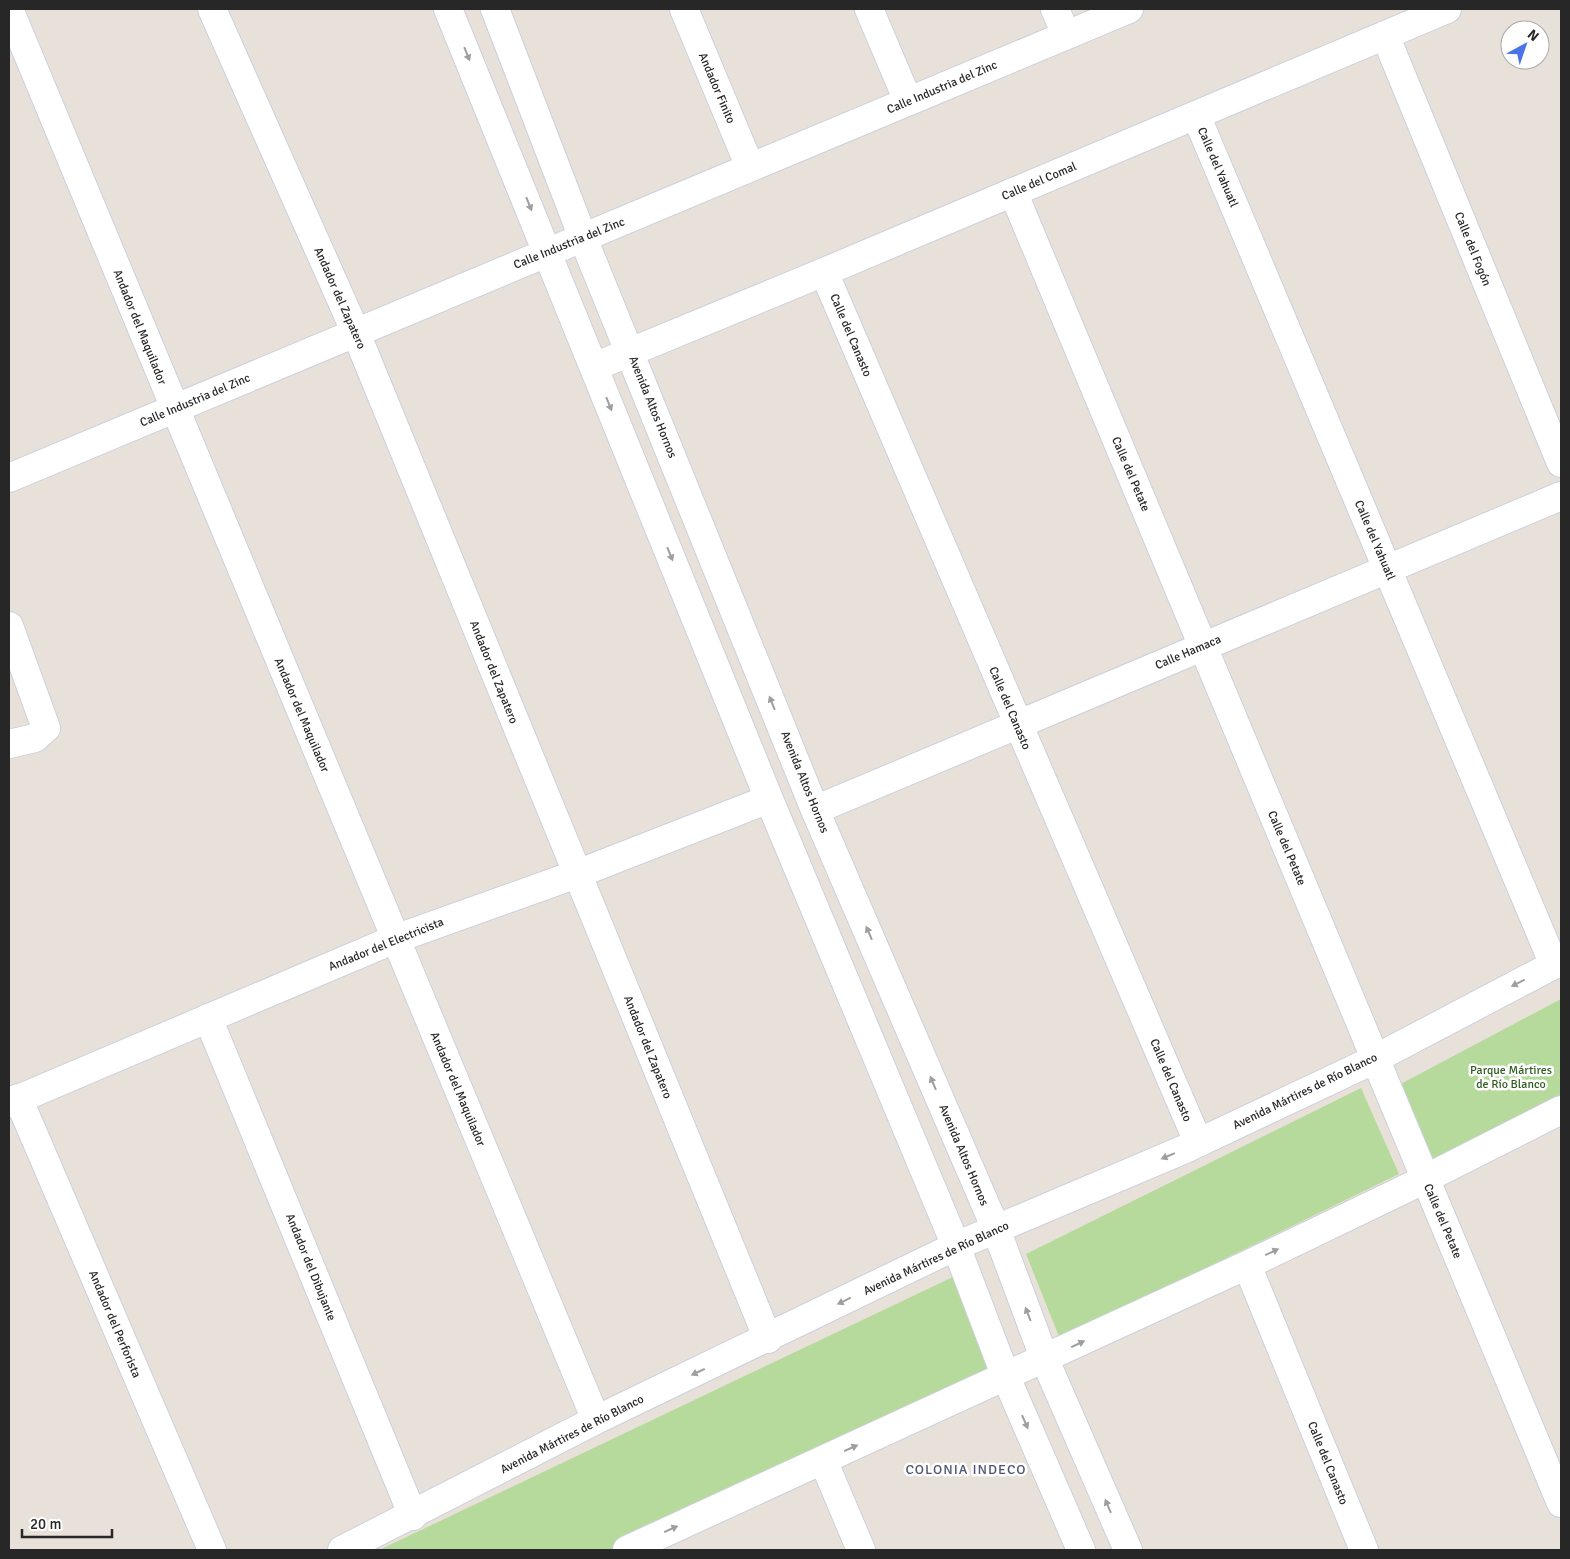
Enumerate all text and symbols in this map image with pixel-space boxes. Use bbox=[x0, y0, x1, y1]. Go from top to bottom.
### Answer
north arrow bbox=[1500, 20, 1550, 70]
text: N bbox=[1524, 26, 1542, 45]
one-way arrow bbox=[464, 47, 472, 61]
street label: Andador Finito bbox=[695, 51, 738, 126]
street label: Calle Industria del Zinc bbox=[885, 57, 1000, 118]
street label: Calle del Yahuatl bbox=[1194, 125, 1241, 210]
street label: Calle del Comal bbox=[1000, 159, 1079, 204]
one-way arrow bbox=[525, 197, 533, 211]
street label: Calle del Fogón bbox=[1451, 210, 1494, 288]
street label: Calle Industria del Zinc bbox=[511, 214, 627, 273]
street label: Andador del Zapatero bbox=[310, 245, 369, 351]
street label: Andador del Maquilador bbox=[110, 267, 170, 388]
street label: Calle del Canasto bbox=[826, 291, 875, 379]
street label: Avenida Altos Hornos bbox=[625, 354, 680, 460]
street label: Calle Industria del Zinc bbox=[138, 370, 253, 431]
one-way arrow bbox=[605, 396, 613, 411]
street label: Calle del Petate bbox=[1108, 434, 1153, 514]
street label: Calle del Yahuatl bbox=[1351, 498, 1398, 583]
one-way arrow bbox=[666, 547, 674, 561]
street label: Andador del Zapatero bbox=[466, 618, 521, 726]
street label: Calle Hamaca bbox=[1153, 632, 1223, 673]
street label: Andador del Maquilador bbox=[271, 656, 333, 775]
street label: Calle del Canasto bbox=[985, 664, 1034, 752]
one-way arrow bbox=[768, 696, 776, 710]
street label: Avenida Altos Hornos bbox=[777, 729, 832, 835]
street label: Calle del Petate bbox=[1264, 808, 1309, 888]
street label: Andador del Electricista bbox=[326, 914, 446, 974]
one-way arrow bbox=[864, 926, 872, 941]
one-way arrow bbox=[1511, 979, 1525, 988]
street label: Andador del Zapatero bbox=[620, 993, 675, 1101]
street label: Andador del Maquilador bbox=[427, 1030, 489, 1149]
street label: Calle del Canasto bbox=[1146, 1036, 1195, 1124]
street label: Avenida Mártires de Río Blanco bbox=[1230, 1050, 1380, 1133]
park label: Parque Mártires de Río Blanco bbox=[1470, 1063, 1552, 1092]
one-way arrow bbox=[928, 1076, 936, 1090]
street label: Avenida Altos Hornos bbox=[935, 1102, 992, 1208]
one-way arrow bbox=[1161, 1152, 1175, 1160]
street label: Calle del Petate bbox=[1420, 1181, 1465, 1261]
street label: Andador del Dibujante bbox=[282, 1211, 339, 1323]
street label: Avenida Mártires de Río Blanco bbox=[861, 1218, 1011, 1299]
one-way arrow bbox=[1265, 1248, 1280, 1257]
street label: Andador del Perforista bbox=[85, 1268, 144, 1380]
one-way arrow bbox=[837, 1297, 852, 1305]
one-way arrow bbox=[1024, 1306, 1032, 1321]
one-way arrow bbox=[1071, 1340, 1085, 1348]
one-way arrow bbox=[691, 1368, 705, 1376]
street label: Avenida Mártires de Río Blanco bbox=[498, 1392, 646, 1477]
one-way arrow bbox=[1022, 1415, 1030, 1429]
street label: Calle del Canasto bbox=[1304, 1419, 1351, 1507]
one-way arrow bbox=[843, 1443, 858, 1452]
district label: COLONIA INDECO bbox=[905, 1461, 1027, 1478]
one-way arrow bbox=[1104, 1499, 1112, 1513]
scale bar bbox=[22, 1506, 112, 1538]
text: 20 m bbox=[30, 1515, 61, 1533]
one-way arrow bbox=[664, 1525, 678, 1533]

